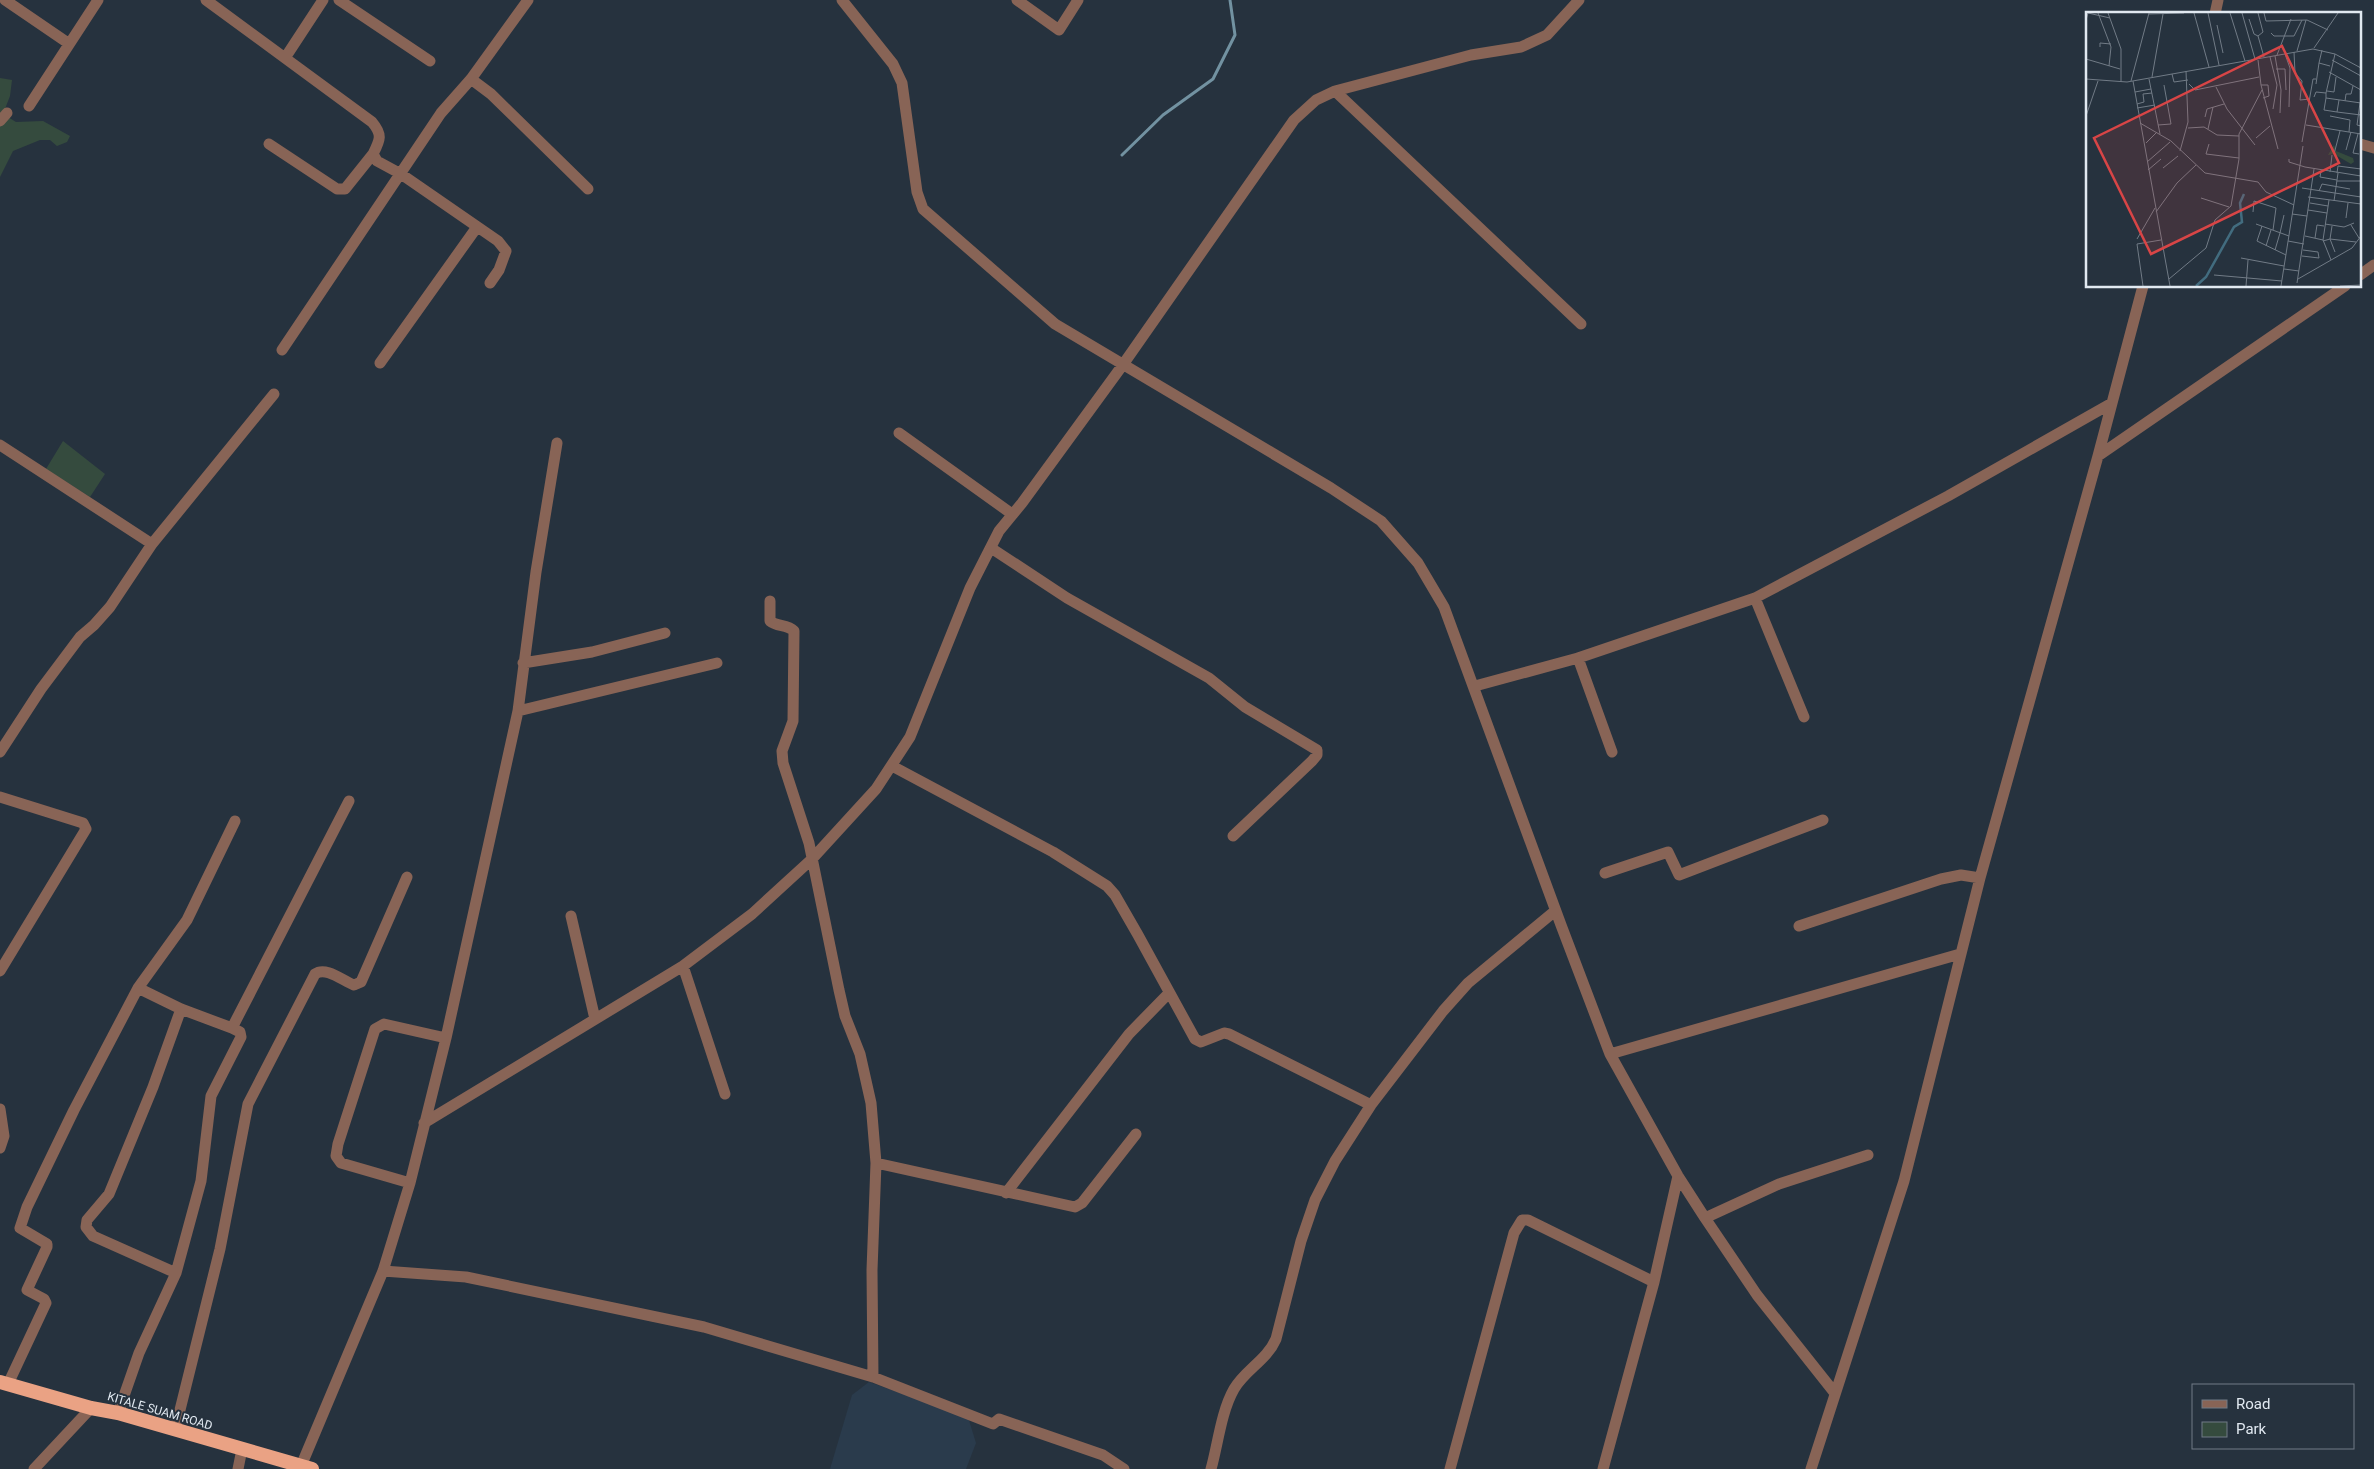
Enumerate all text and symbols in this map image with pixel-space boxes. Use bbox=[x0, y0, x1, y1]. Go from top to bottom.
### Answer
inset map bbox=[2086, 12, 2362, 288]
legend bbox=[2192, 1384, 2354, 1449]
street label: KITALE SUAM ROAD bbox=[106, 1389, 214, 1433]
text: Road bbox=[2236, 1395, 2270, 1413]
text: Park bbox=[2236, 1420, 2267, 1438]

